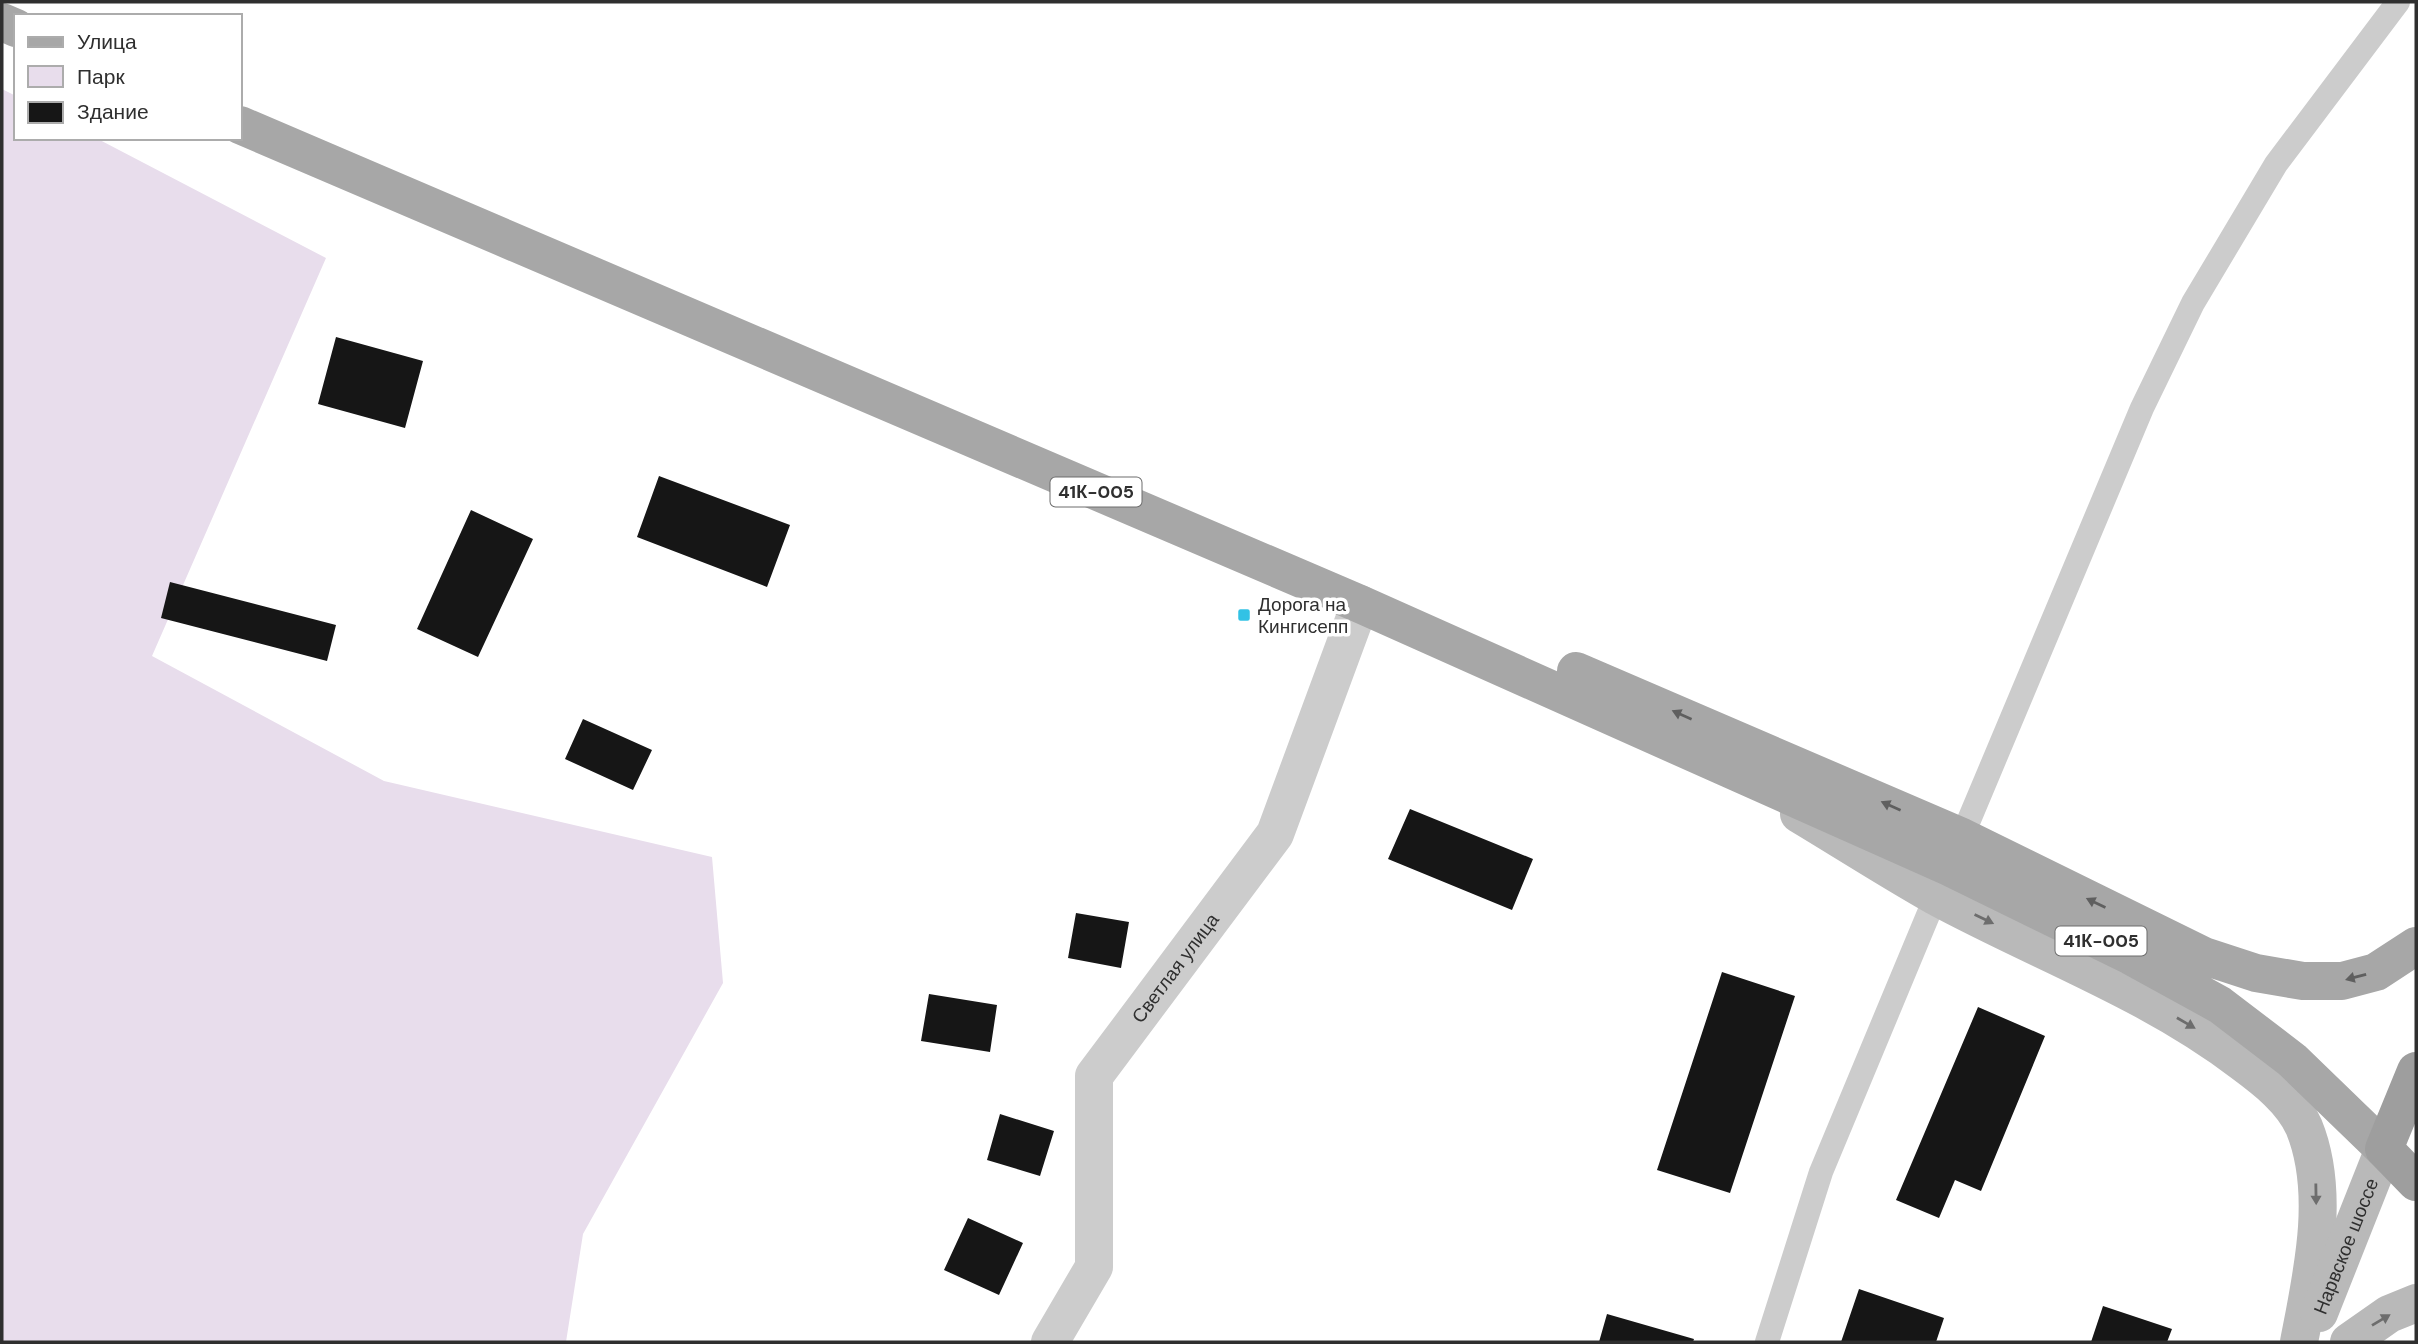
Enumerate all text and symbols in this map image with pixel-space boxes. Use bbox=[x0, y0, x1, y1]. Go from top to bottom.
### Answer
legend bbox=[14, 14, 242, 140]
text: Улица bbox=[77, 28, 137, 56]
text: Парк bbox=[77, 63, 125, 91]
text: Здание bbox=[77, 98, 149, 126]
road number: 41К-005 bbox=[1050, 478, 1142, 506]
place label: Дорога на Кингисепп bbox=[1258, 592, 1348, 639]
marker: Дорога на Кингисепп bbox=[1236, 607, 1252, 623]
one-way arrow bbox=[1672, 709, 1692, 721]
one-way arrow bbox=[1880, 800, 1901, 811]
one-way arrow bbox=[2086, 898, 2106, 909]
street label: Светлая улица bbox=[1126, 908, 1225, 1028]
one-way arrow bbox=[1974, 914, 1994, 925]
road number: 41К-005 bbox=[2056, 926, 2146, 956]
one-way arrow bbox=[2345, 972, 2367, 983]
one-way arrow bbox=[2176, 1017, 2195, 1030]
street label: Нарвское шоссе bbox=[2308, 1175, 2384, 1318]
one-way arrow bbox=[2310, 1183, 2322, 1205]
one-way arrow bbox=[2371, 1313, 2390, 1326]

